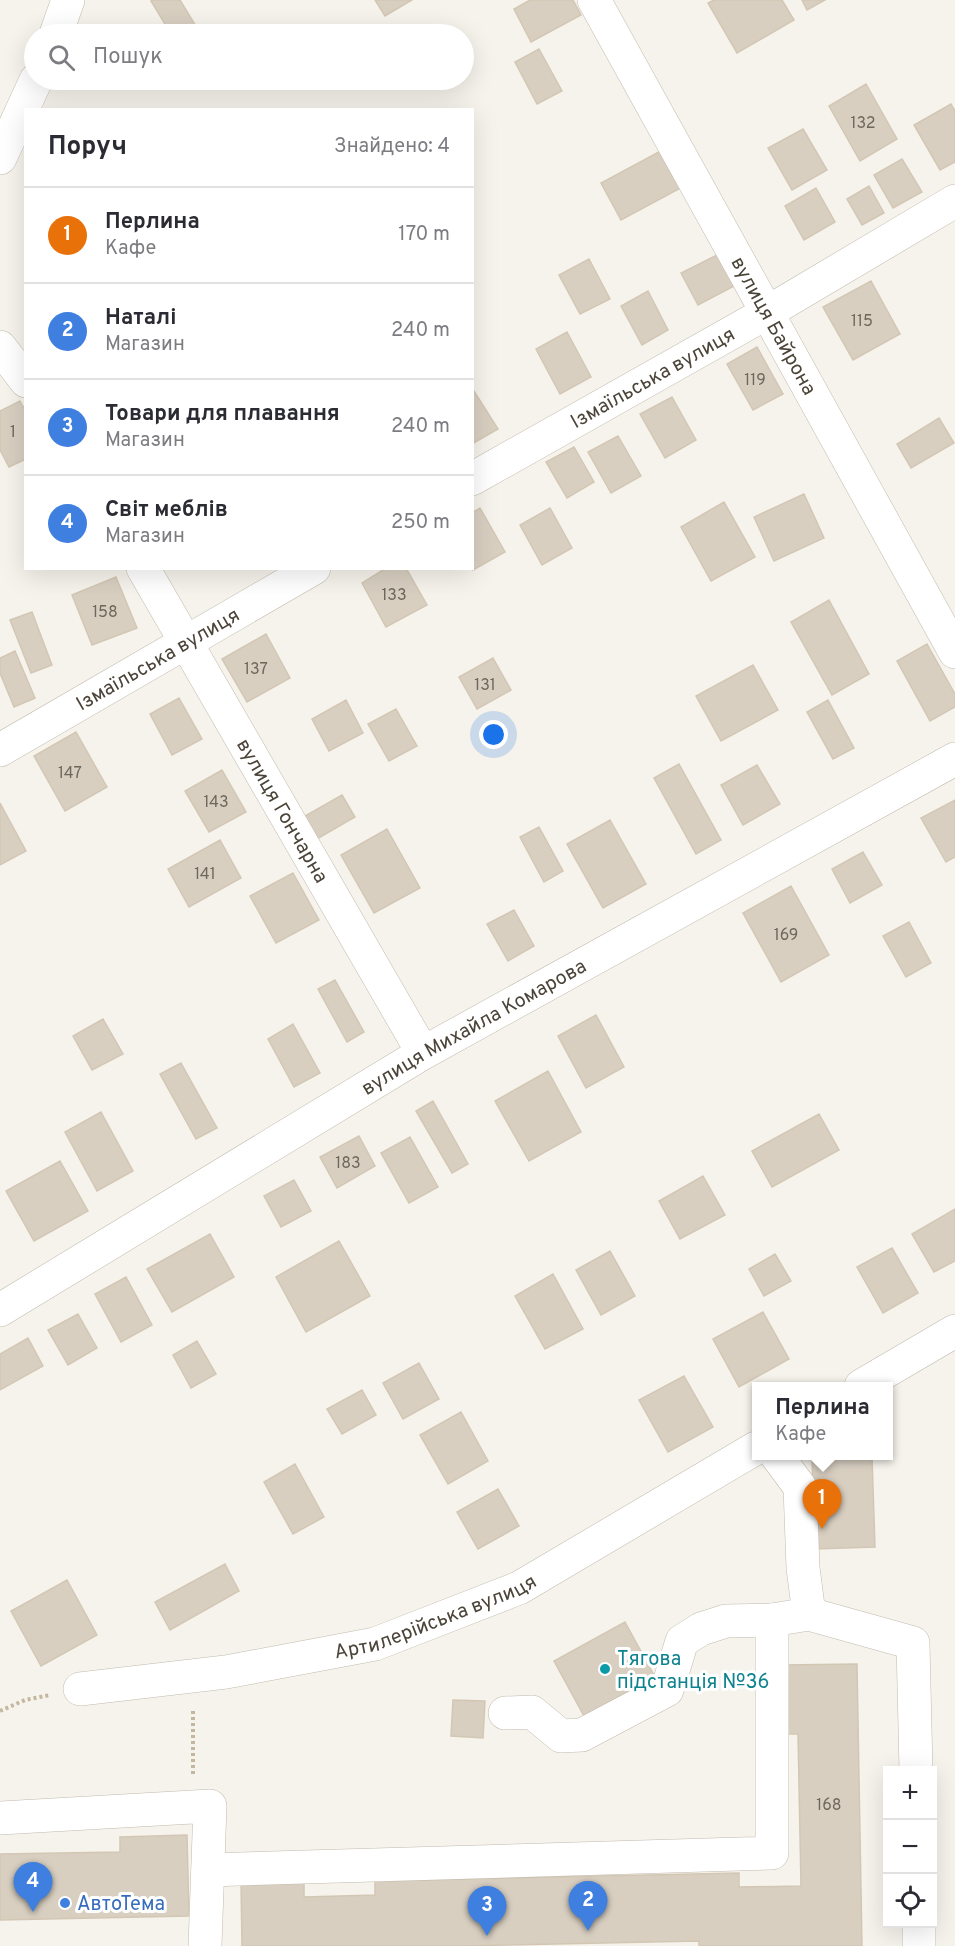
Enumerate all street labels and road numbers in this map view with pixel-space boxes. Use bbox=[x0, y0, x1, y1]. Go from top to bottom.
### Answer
street label: вулиця Байрона bbox=[724, 252, 821, 400]
street label: Ізмаїльська вулиця bbox=[566, 322, 740, 436]
street label: Ізмаїльська вулиця bbox=[72, 603, 245, 718]
street label: вулиця Гончарна bbox=[229, 735, 333, 888]
street label: вулиця Михайла Комарова bbox=[357, 954, 592, 1102]
street label: Артилерійська вулиця bbox=[332, 1570, 542, 1666]

